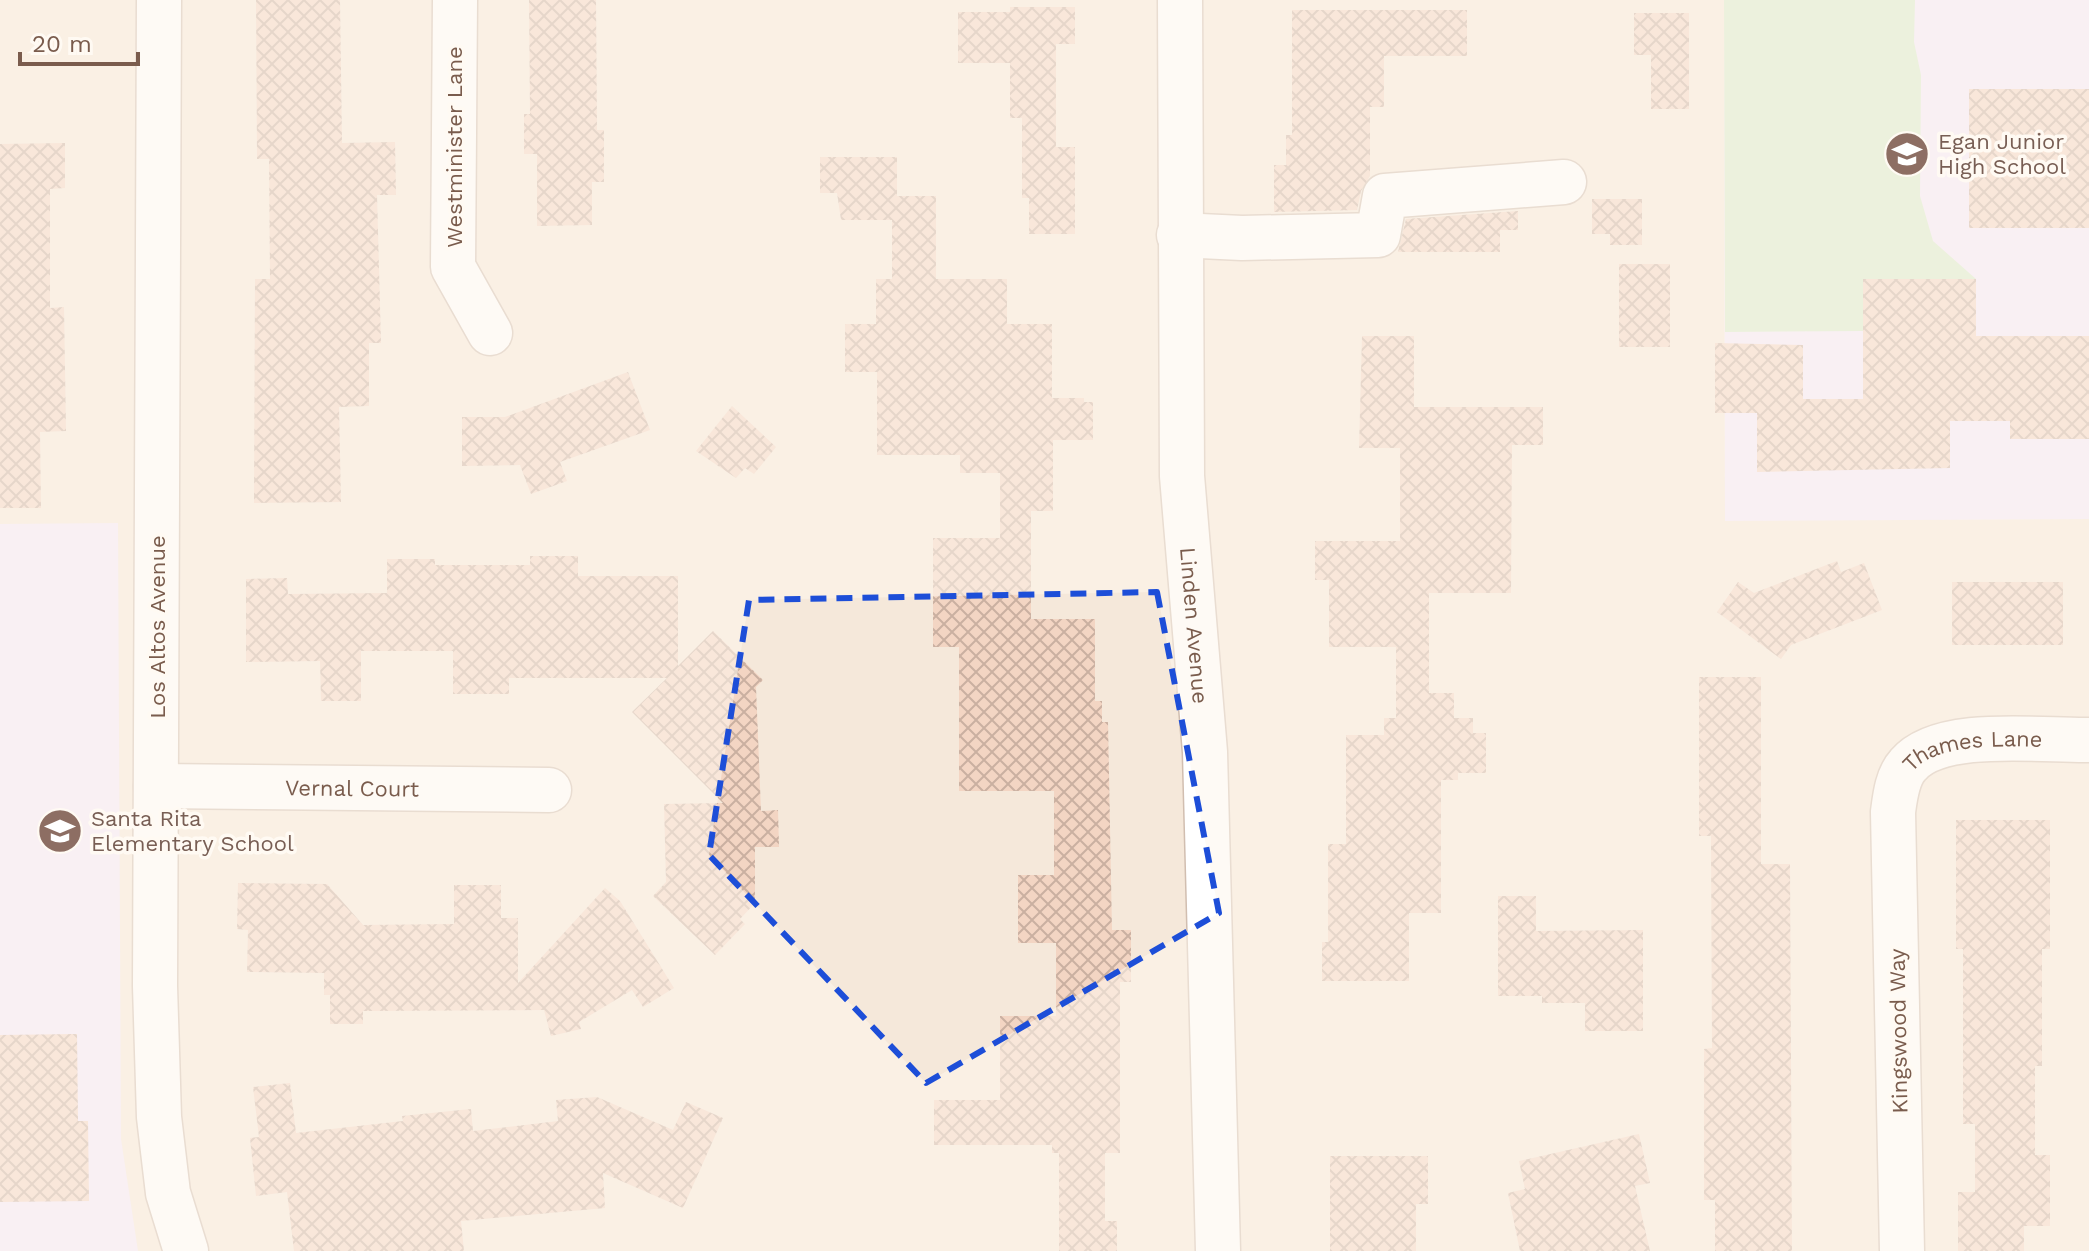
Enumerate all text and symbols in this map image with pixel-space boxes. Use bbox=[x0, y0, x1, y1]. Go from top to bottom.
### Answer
scale bar bbox=[20, 16, 138, 66]
text: 20 m bbox=[32, 30, 92, 58]
street label: Westminister Lane bbox=[442, 46, 467, 248]
place label: Egan Junior High School bbox=[1938, 129, 2066, 179]
school or university icon: Egan Junior High School bbox=[1883, 130, 1931, 178]
street label: Los Altos Avenue bbox=[145, 535, 170, 719]
street label: Linden Avenue bbox=[1175, 546, 1213, 705]
street label: Thames Lane bbox=[1897, 726, 2043, 776]
street label: Vernal Court bbox=[285, 775, 419, 802]
place label: Santa Rita Elementary School bbox=[91, 806, 294, 856]
school or university icon: Santa Rita Elementary School bbox=[36, 807, 84, 855]
street label: Kingswood Way bbox=[1885, 948, 1912, 1114]

